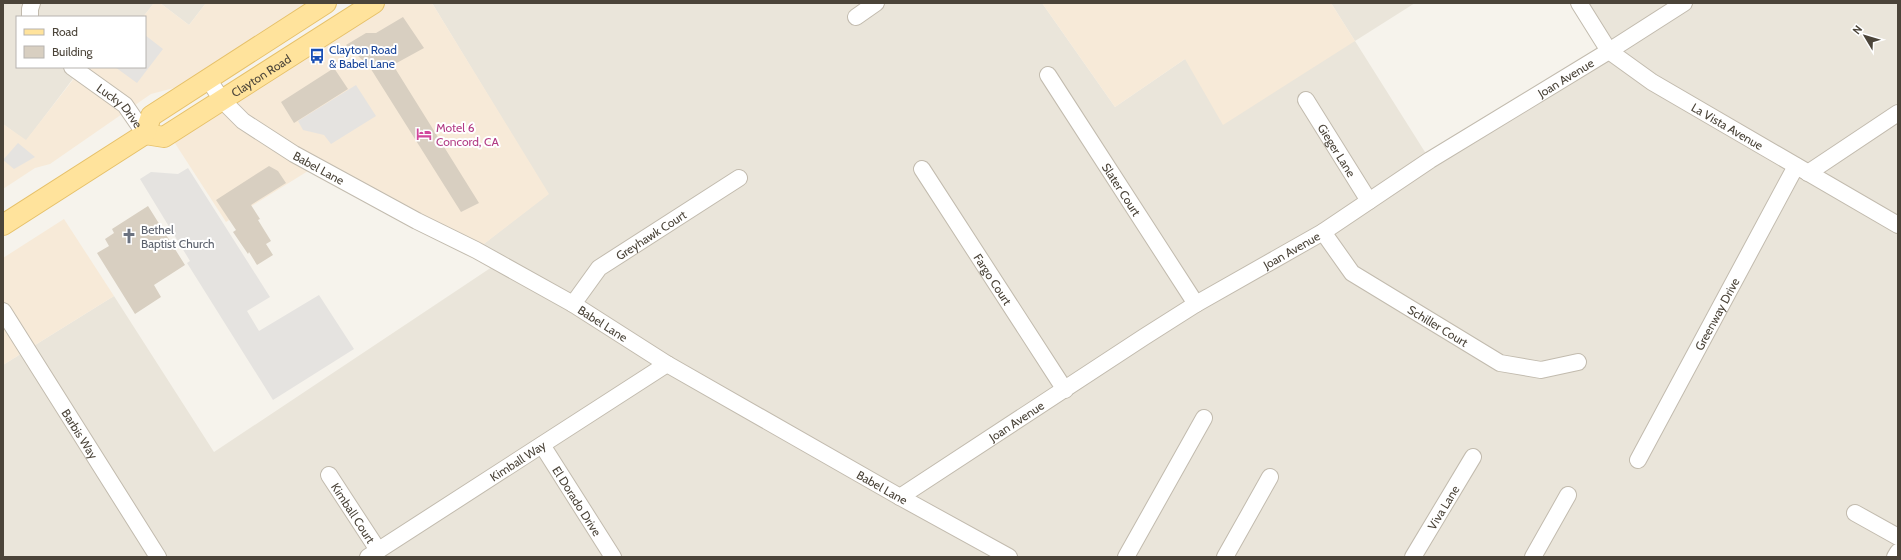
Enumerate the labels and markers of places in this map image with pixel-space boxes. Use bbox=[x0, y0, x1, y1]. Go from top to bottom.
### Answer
place label: Clayton Road & Babel Lane bbox=[329, 42, 397, 71]
bus stop icon: Clayton Road & Babel Lane bbox=[308, 47, 326, 65]
place label: Motel 6 Concord, CA bbox=[436, 120, 499, 149]
hotel icon: Motel 6 Concord, CA bbox=[415, 125, 433, 143]
place label: Bethel Baptist Church bbox=[141, 222, 215, 251]
church icon: Bethel Baptist Church bbox=[120, 227, 138, 245]

